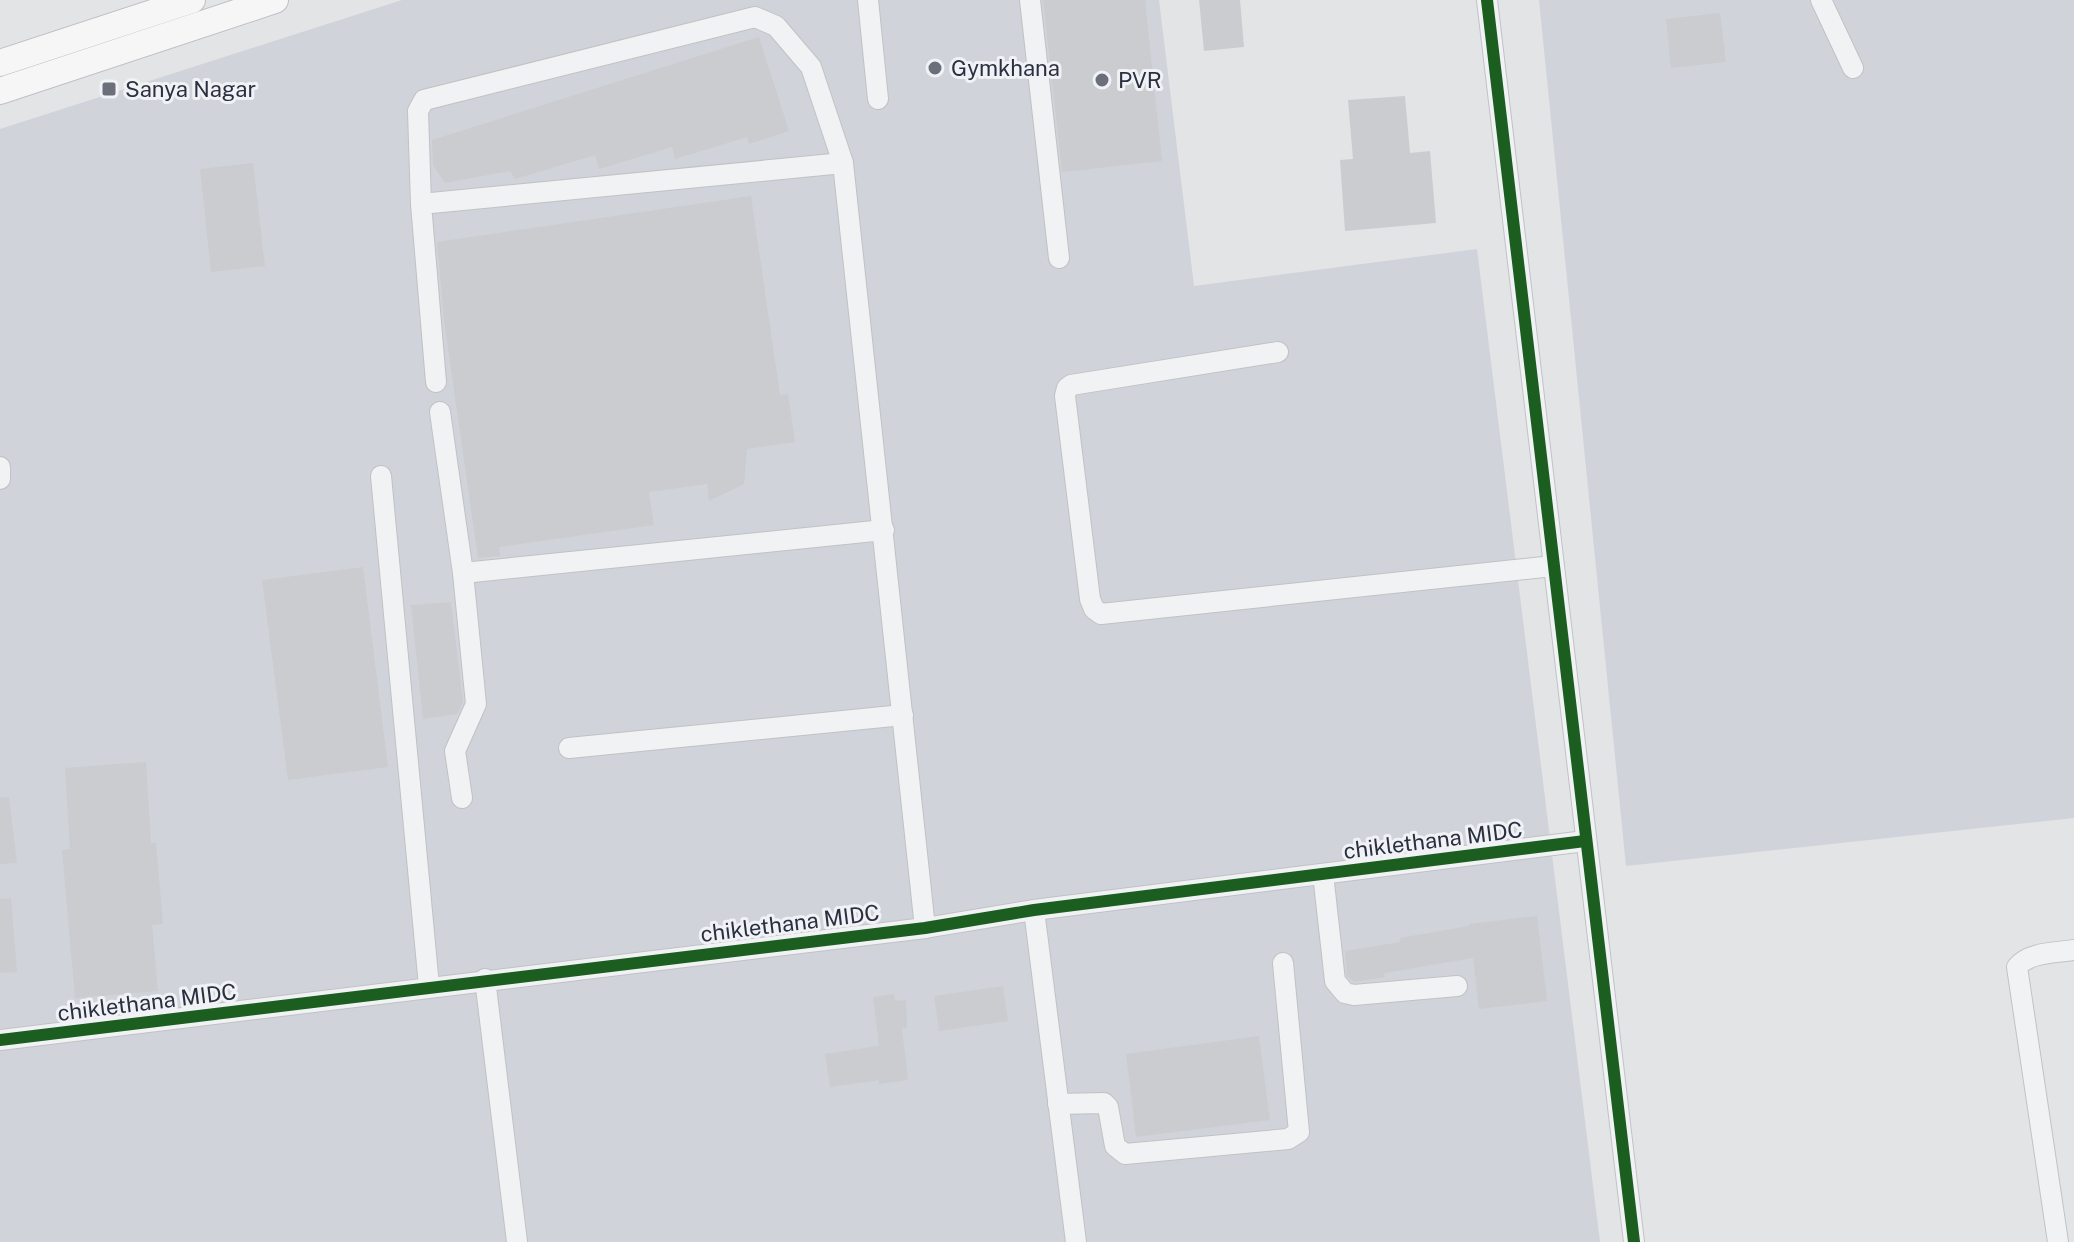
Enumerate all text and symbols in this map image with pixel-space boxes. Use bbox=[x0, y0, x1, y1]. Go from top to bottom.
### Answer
place label: Gymkhana bbox=[951, 55, 1060, 81]
marker: Gymkhana bbox=[926, 59, 944, 77]
place label: PVR bbox=[1118, 67, 1162, 93]
marker: PVR bbox=[1093, 71, 1111, 89]
place label: Sanya Nagar bbox=[125, 76, 256, 102]
marker: Sanya Nagar bbox=[100, 80, 118, 98]
street label: chiklethana MIDC bbox=[1342, 816, 1524, 864]
street label: chiklethana MIDC bbox=[699, 899, 881, 947]
street label: chiklethana MIDC bbox=[56, 978, 238, 1026]

